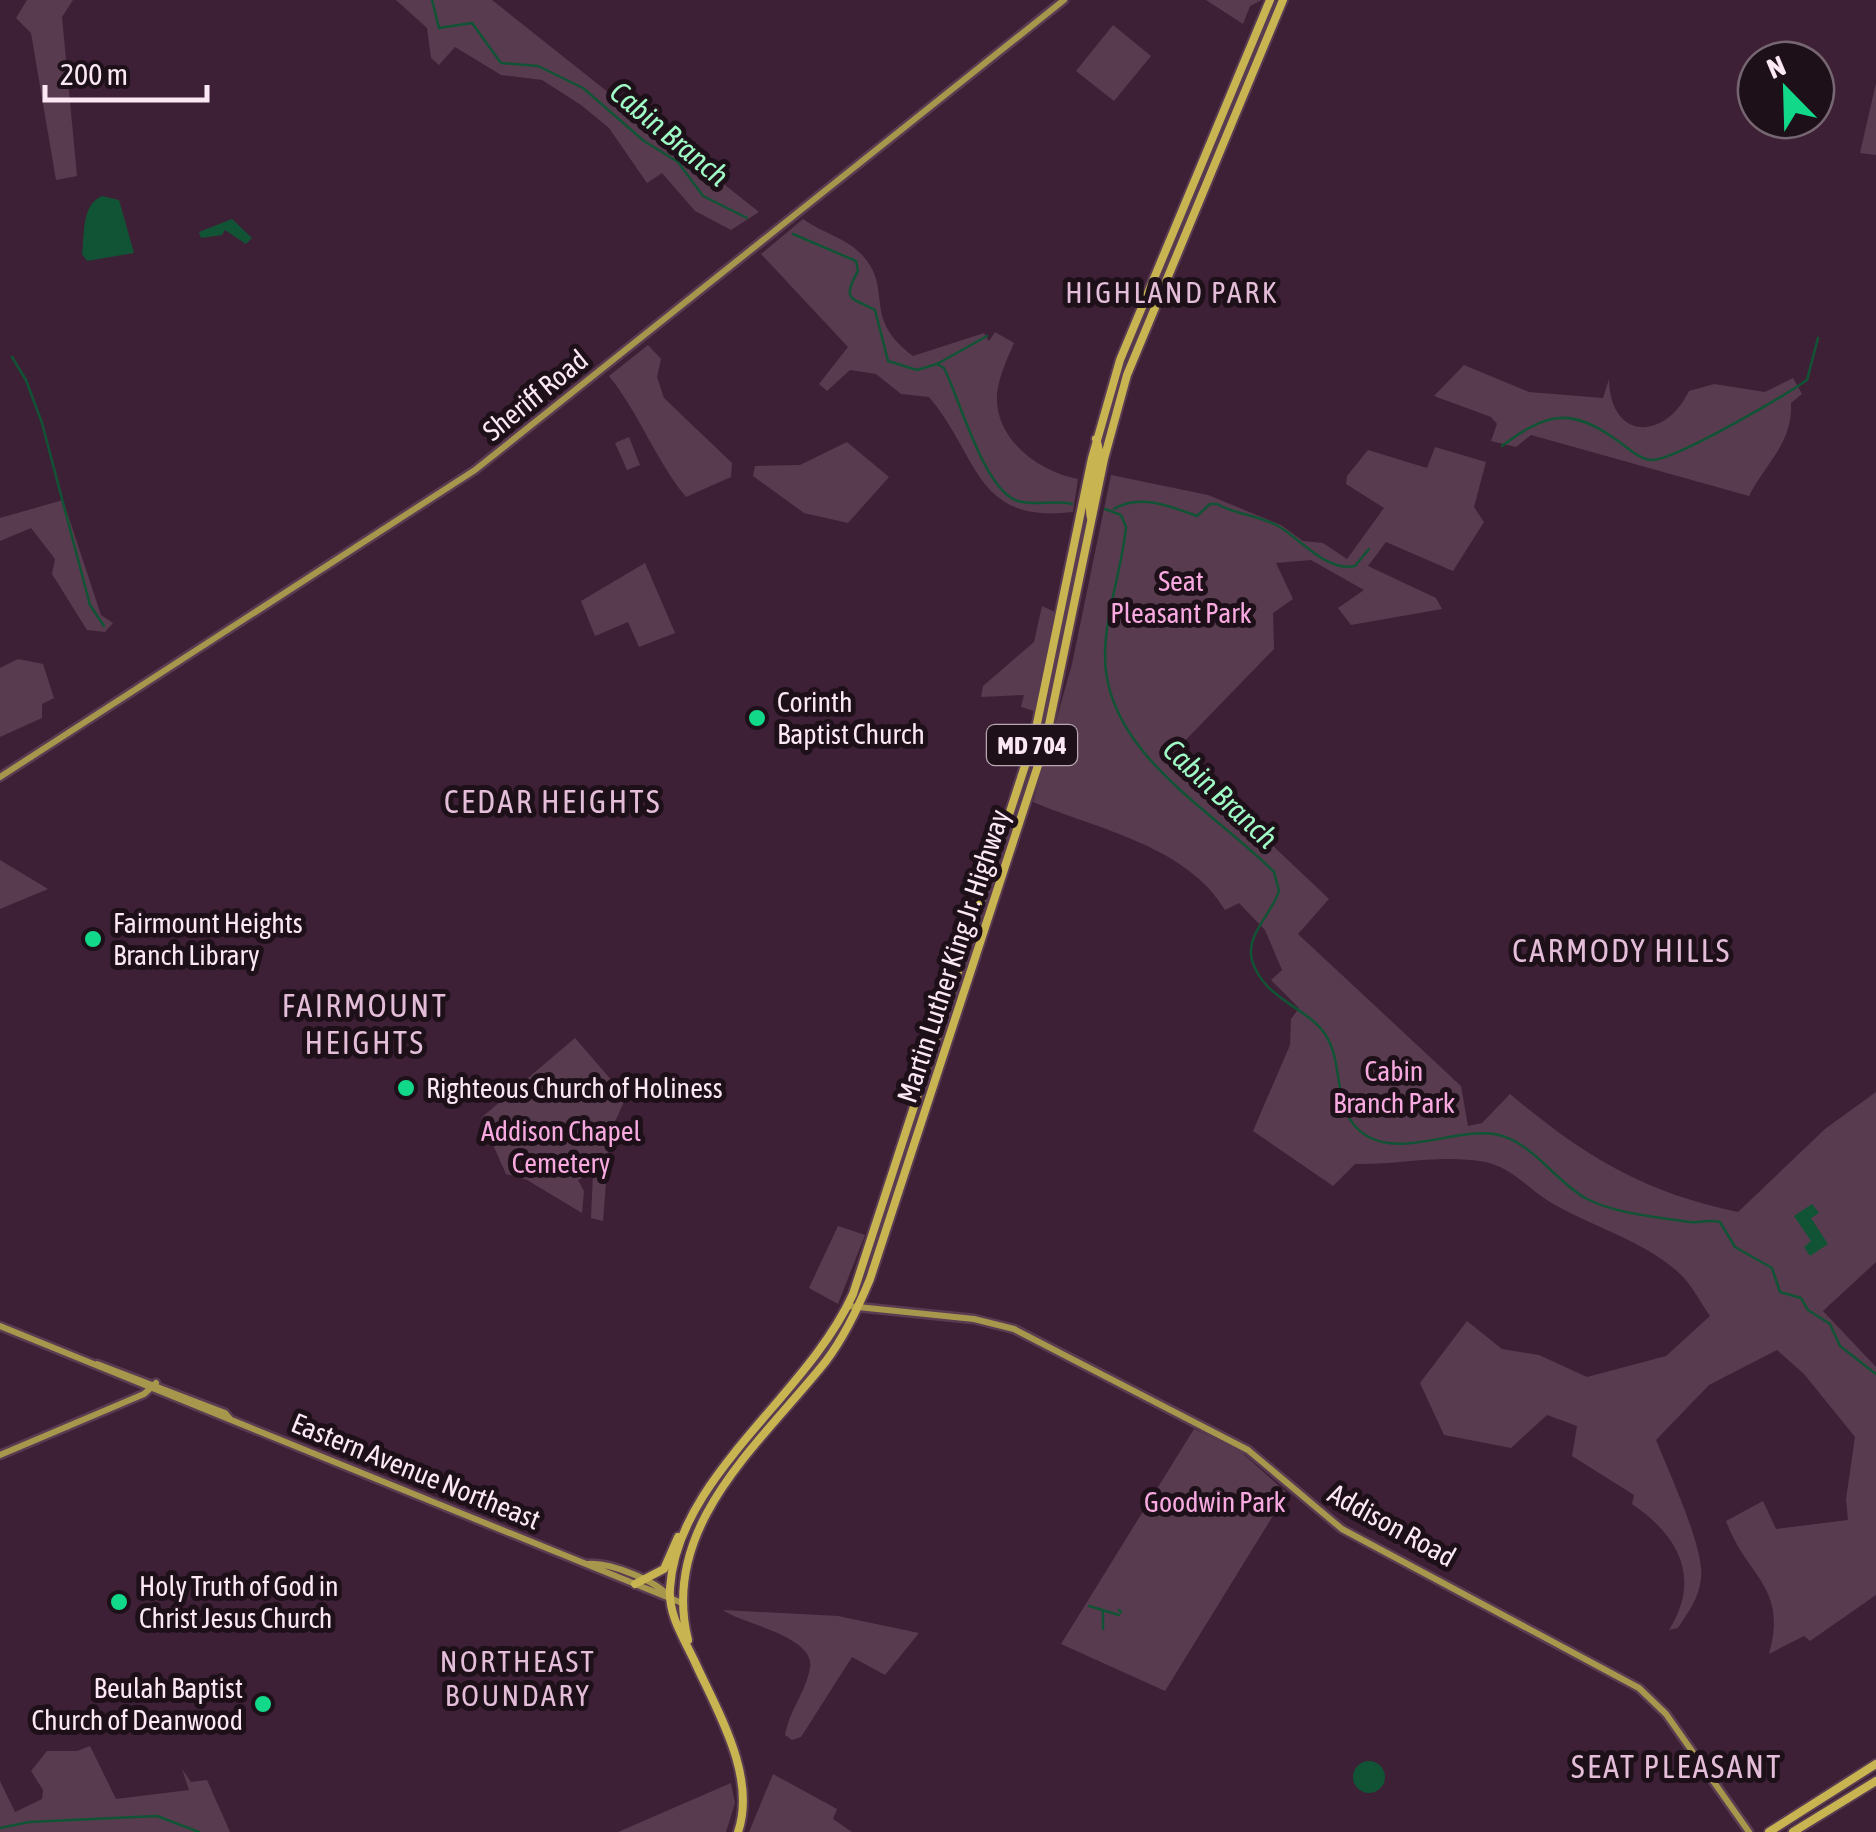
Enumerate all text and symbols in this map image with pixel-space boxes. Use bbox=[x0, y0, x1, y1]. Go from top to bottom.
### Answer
scale bar bbox=[45, 40, 208, 102]
north arrow bbox=[1736, 40, 1836, 140]
text: N bbox=[1762, 49, 1790, 85]
text: 200 m bbox=[60, 57, 128, 91]
water label: Cabin Branch bbox=[604, 74, 736, 192]
district label: HIGHLAND PARK bbox=[1065, 275, 1279, 309]
street label: Sheriff Road bbox=[476, 343, 594, 447]
park label: Seat Pleasant Park bbox=[1110, 565, 1252, 629]
place label: Corinth Baptist Church bbox=[777, 686, 925, 750]
marker: Corinth Baptist Church bbox=[746, 707, 768, 729]
road number: MD 704 bbox=[987, 725, 1077, 765]
water label: Cabin Branch bbox=[1157, 732, 1285, 855]
district label: CEDAR HEIGHTS bbox=[444, 783, 662, 820]
street label: Martin Luther King Jr. Highway bbox=[890, 805, 1016, 1107]
place label: Fairmount Heights Branch Library bbox=[113, 907, 303, 971]
marker: Fairmount Heights Branch Library bbox=[82, 928, 104, 950]
district label: CARMODY HILLS bbox=[1512, 932, 1732, 969]
district label: FAIRMOUNT HEIGHTS bbox=[282, 987, 448, 1061]
park label: Cabin Branch Park bbox=[1333, 1055, 1455, 1119]
place label: Righteous Church of Holiness bbox=[426, 1072, 723, 1104]
marker: Righteous Church of Holiness bbox=[395, 1077, 417, 1099]
park label: Addison Chapel Cemetery bbox=[481, 1115, 641, 1179]
street label: Eastern Avenue Northeast bbox=[287, 1406, 545, 1536]
street label: Addison Road bbox=[1323, 1477, 1461, 1573]
park label: Goodwin Park bbox=[1144, 1486, 1286, 1518]
place label: Holy Truth of God in Christ Jesus Church bbox=[139, 1570, 339, 1634]
marker: Holy Truth of God in Christ Jesus Church bbox=[108, 1591, 130, 1613]
district label: NORTHEAST BOUNDARY bbox=[440, 1644, 596, 1712]
place label: Beulah Baptist Church of Deanwood bbox=[32, 1672, 243, 1736]
marker: Beulah Baptist Church of Deanwood bbox=[252, 1693, 274, 1715]
district label: SEAT PLEASANT bbox=[1571, 1748, 1783, 1785]

